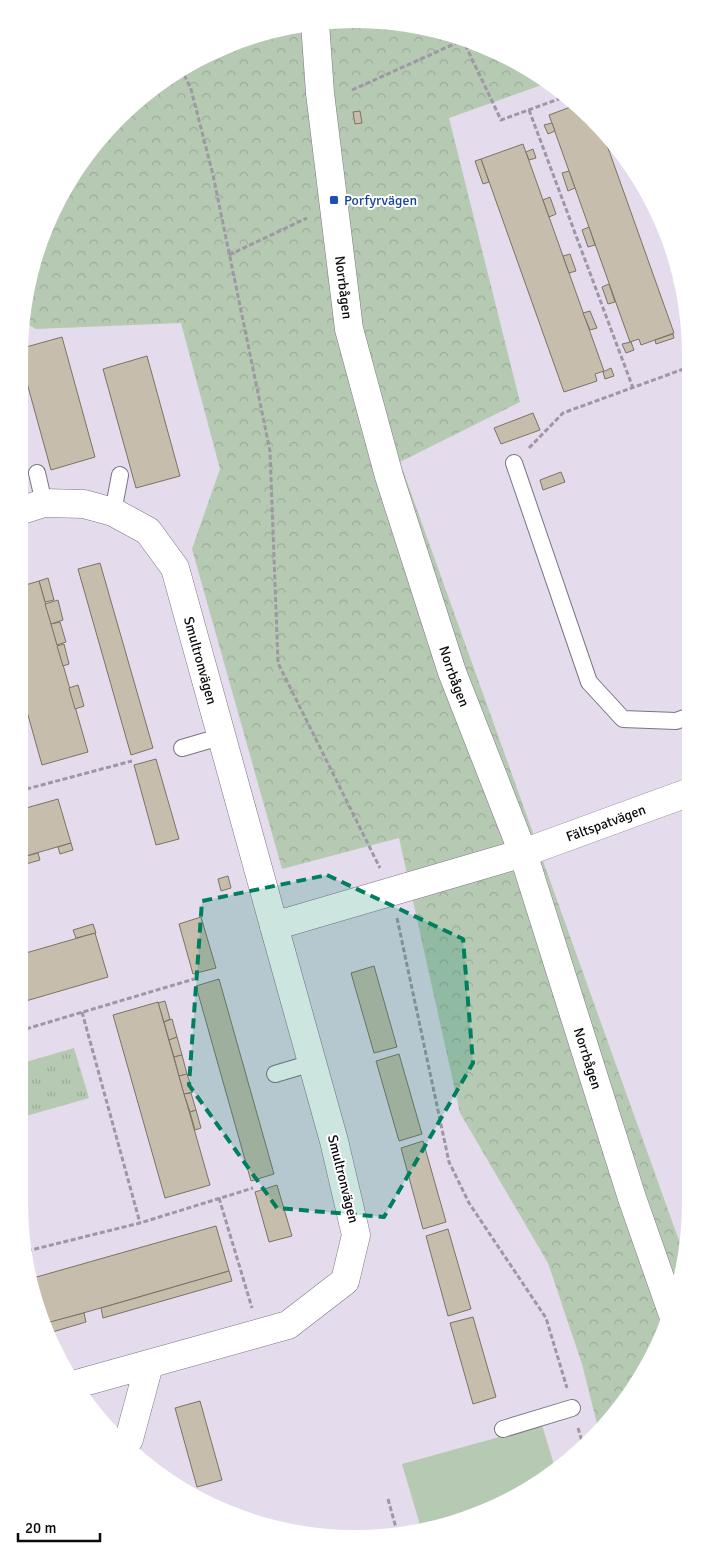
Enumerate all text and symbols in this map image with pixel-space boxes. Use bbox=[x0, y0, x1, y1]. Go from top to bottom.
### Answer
place label: Porfyrvägen bbox=[344, 192, 417, 209]
marker: Porfyrvägen bbox=[328, 194, 340, 206]
street label: Norrbågen bbox=[332, 255, 356, 320]
street label: Smultronvägen bbox=[180, 615, 221, 706]
street label: Norrbågen bbox=[436, 644, 473, 709]
street label: Fältspatvägen bbox=[564, 800, 648, 845]
street label: Norrbågen bbox=[570, 1026, 606, 1091]
street label: Smultronvägen bbox=[324, 1133, 362, 1225]
scale bar bbox=[18, 1510, 100, 1542]
text: 20 m bbox=[25, 1519, 56, 1537]

